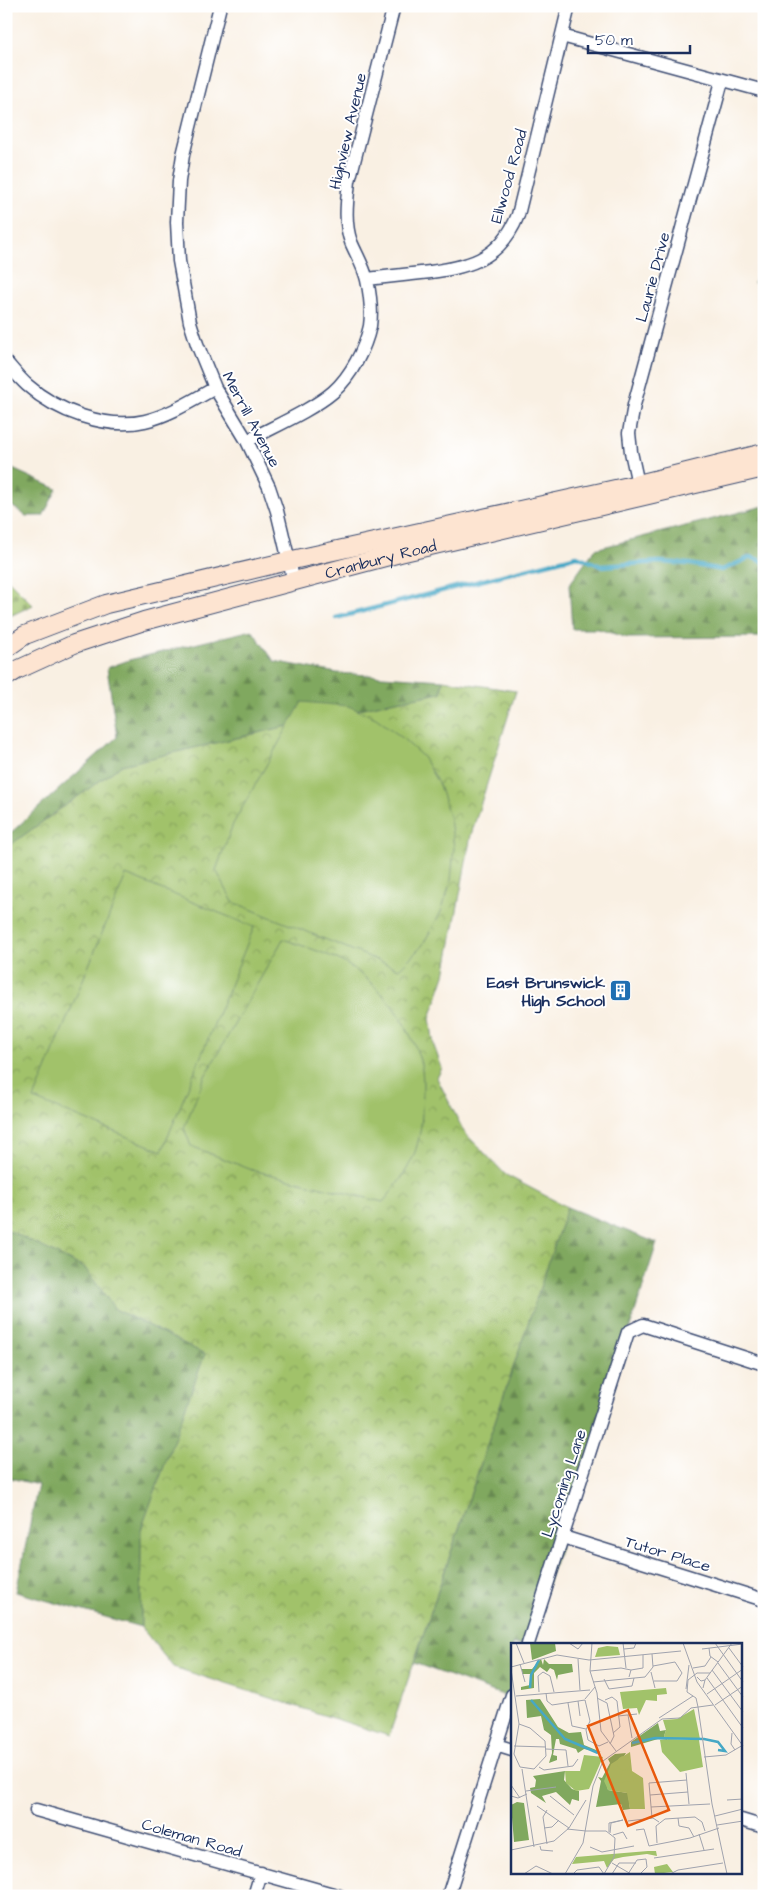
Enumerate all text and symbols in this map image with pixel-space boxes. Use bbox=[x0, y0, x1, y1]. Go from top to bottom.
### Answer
scale bar bbox=[588, 22, 690, 54]
text: 50 m bbox=[595, 30, 633, 51]
street label: Highview Avenue bbox=[324, 70, 373, 192]
street label: Ellwood Road bbox=[485, 127, 533, 226]
street label: Laurie Drive bbox=[630, 230, 676, 325]
street label: Merrill Avenue bbox=[217, 368, 286, 471]
street label: Cranbury Road bbox=[323, 535, 439, 584]
place label: East Brunswick High School bbox=[487, 972, 605, 1014]
building icon: East Brunswick High School bbox=[609, 979, 633, 1003]
street label: Lycoming Lane bbox=[536, 1426, 593, 1540]
street label: Tutor Place bbox=[622, 1531, 714, 1578]
inset map bbox=[511, 1643, 742, 1874]
street label: Coleman Road bbox=[139, 1813, 244, 1863]

